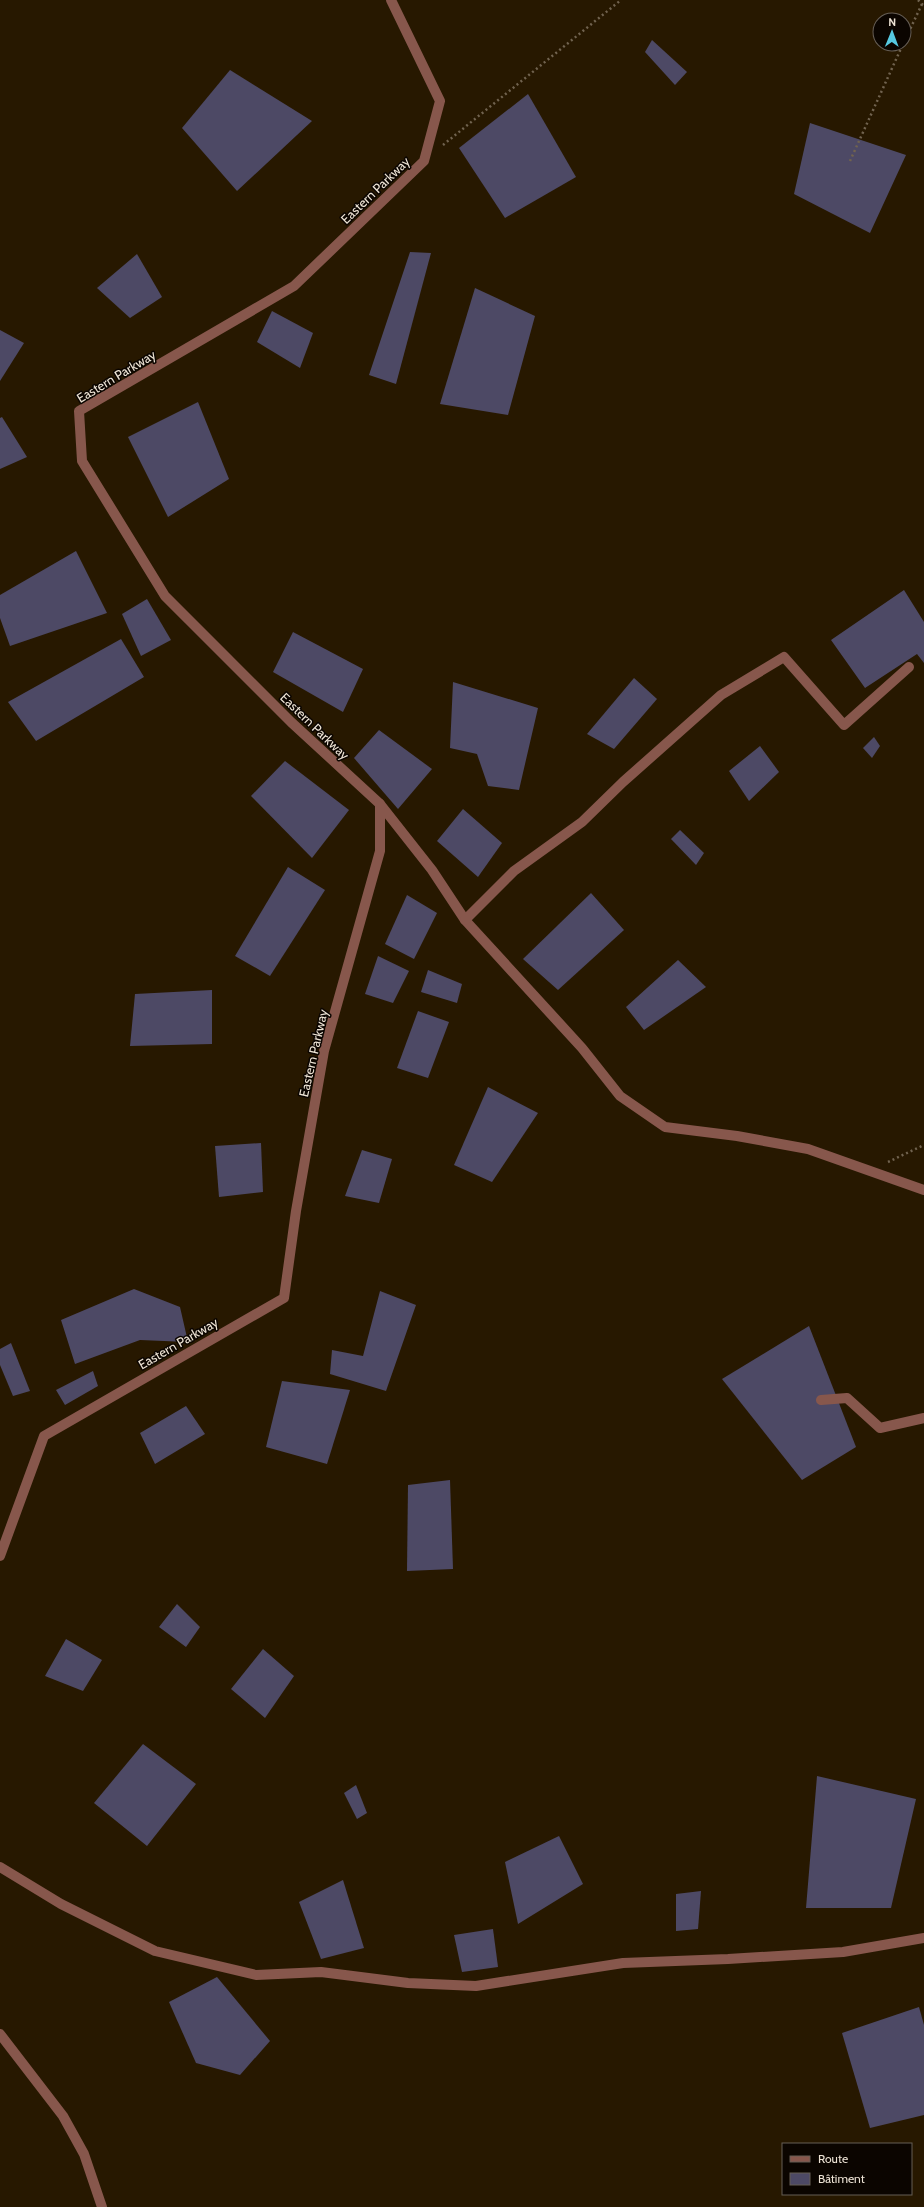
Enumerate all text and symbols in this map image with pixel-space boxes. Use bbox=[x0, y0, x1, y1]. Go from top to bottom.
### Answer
north arrow bbox=[872, 12, 912, 52]
text: N bbox=[888, 15, 896, 29]
street label: Eastern Parkway bbox=[337, 153, 413, 227]
street label: Eastern Parkway bbox=[74, 346, 159, 406]
street label: Eastern Parkway bbox=[277, 689, 353, 763]
street label: Eastern Parkway bbox=[295, 1007, 331, 1098]
street label: Eastern Parkway bbox=[135, 1313, 221, 1372]
legend bbox=[782, 2143, 912, 2195]
text: Route bbox=[818, 2151, 848, 2166]
text: Bâtiment bbox=[818, 2171, 865, 2186]

